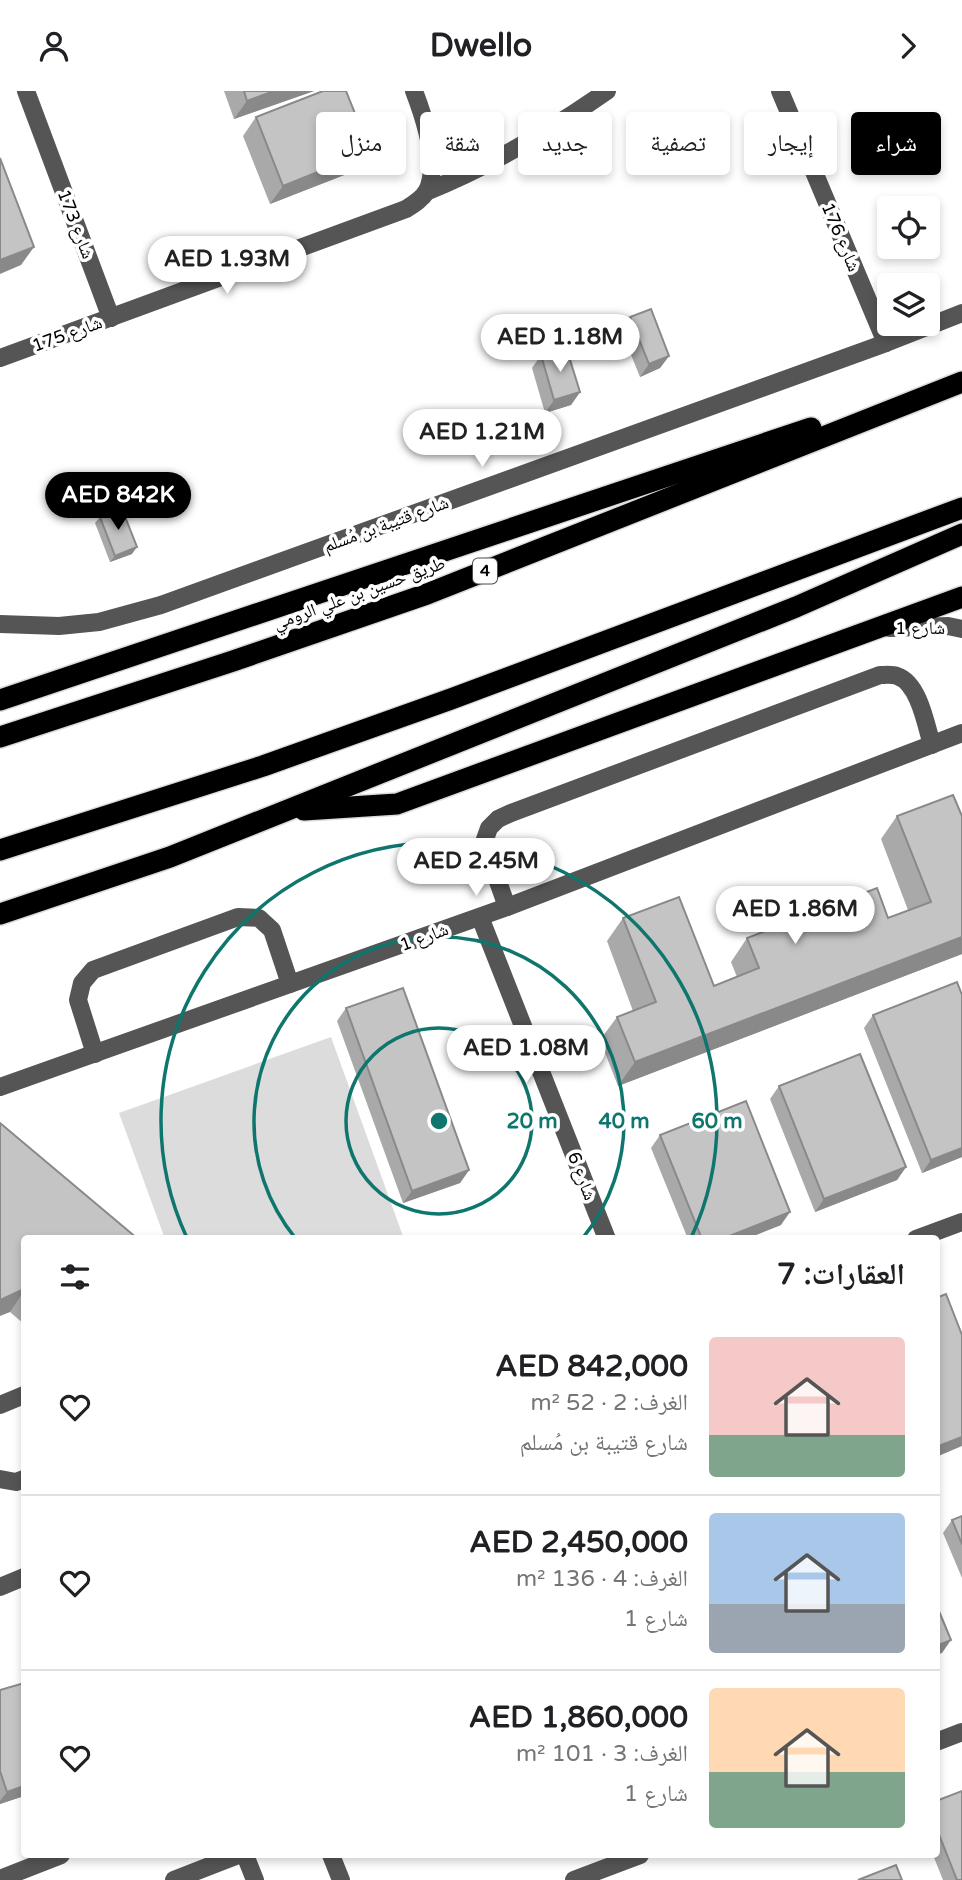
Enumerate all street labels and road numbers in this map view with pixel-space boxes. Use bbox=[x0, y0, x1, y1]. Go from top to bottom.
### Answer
street label: شارع 173 bbox=[53, 186, 99, 262]
street label: شارع 176 bbox=[817, 199, 865, 275]
street label: شارع 175 bbox=[29, 311, 105, 357]
street label: شارع قتيبة بن مُسلم bbox=[320, 491, 452, 558]
street label: طريق حسين بن علي الرومي bbox=[270, 552, 449, 638]
road number: 4 bbox=[473, 558, 497, 583]
street label: شارع 1 bbox=[895, 617, 945, 639]
street label: شارع 1 bbox=[397, 918, 451, 956]
street label: شارع 6 bbox=[563, 1149, 601, 1203]

